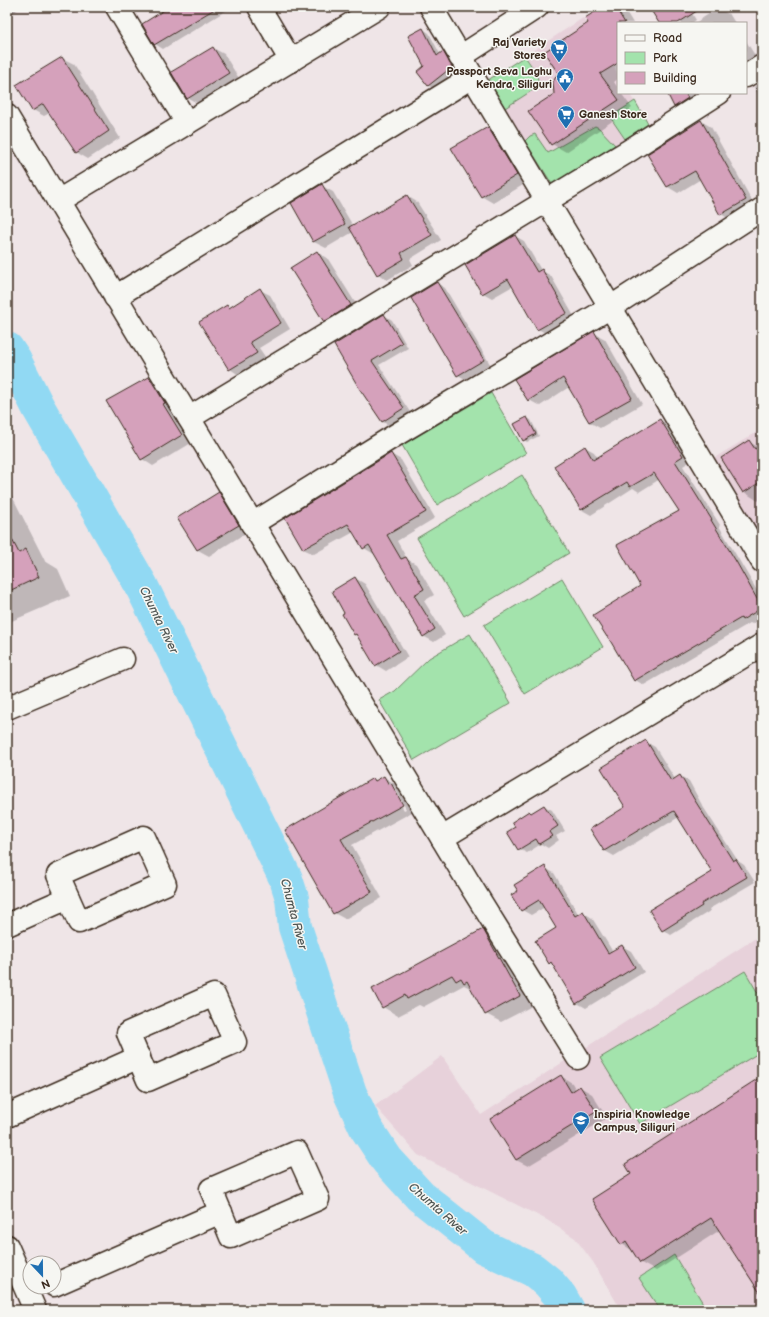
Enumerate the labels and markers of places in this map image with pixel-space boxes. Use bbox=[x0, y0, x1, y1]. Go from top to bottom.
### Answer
place label: Raj Variety Stores bbox=[492, 36, 547, 62]
supermarket icon: Raj Variety Stores bbox=[549, 38, 569, 63]
place label: Passport Seva Laghu Kendra, Siliguri bbox=[447, 65, 552, 91]
public building icon: Passport Seva Laghu Kendra, Siliguri bbox=[555, 67, 575, 92]
supermarket icon: Ganesh Store bbox=[556, 104, 576, 129]
place label: Ganesh Store bbox=[579, 108, 647, 121]
place label: Inspiria Knowledge Campus, Siliguri bbox=[594, 1108, 690, 1134]
school or university icon: Inspiria Knowledge Campus, Siliguri bbox=[571, 1110, 591, 1135]

